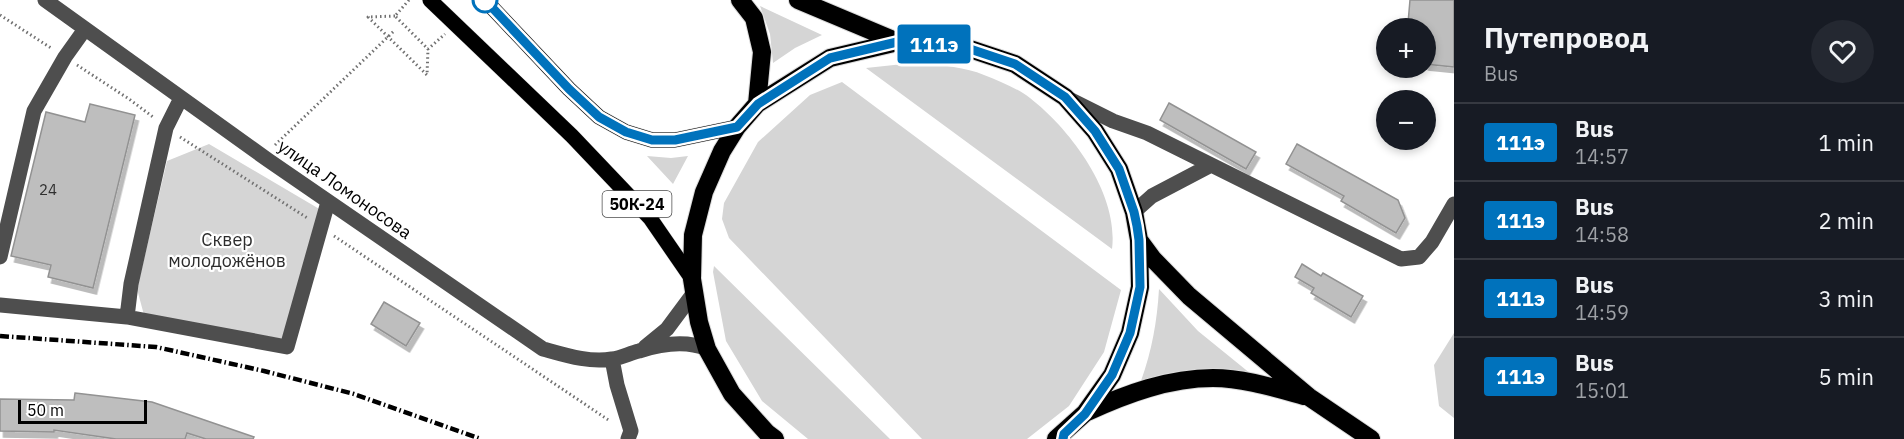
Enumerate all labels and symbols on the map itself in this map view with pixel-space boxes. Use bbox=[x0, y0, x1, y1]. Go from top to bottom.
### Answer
unlabelled marker bbox=[472, 0, 498, 13]
line badge: 111э bbox=[892, 24, 976, 63]
street label: улица Ломоносова bbox=[274, 134, 417, 244]
house number: 24 bbox=[39, 180, 57, 199]
road number: 50К-24 bbox=[602, 191, 672, 217]
park label: Сквер молодожёнов bbox=[168, 228, 286, 272]
scale bar bbox=[18, 397, 147, 424]

